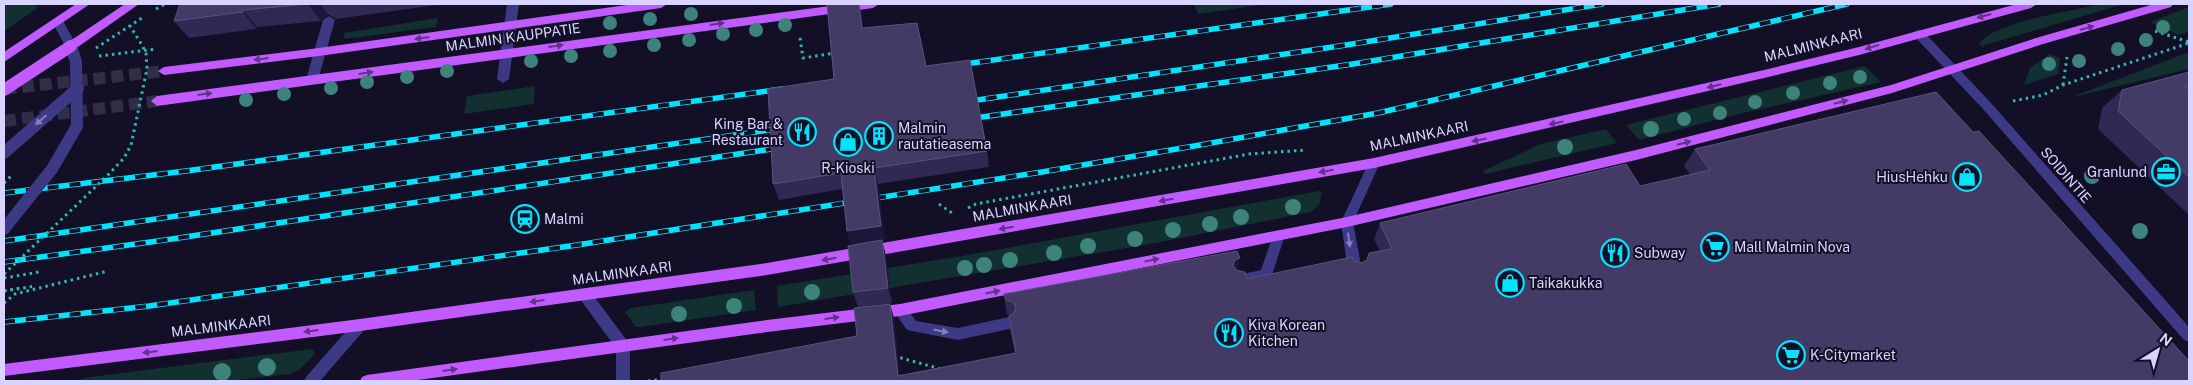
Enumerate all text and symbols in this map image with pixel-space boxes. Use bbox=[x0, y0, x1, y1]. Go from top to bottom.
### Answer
one-way arrow bbox=[1976, 13, 1991, 21]
street label: MALMIN KAUPPATIE bbox=[444, 20, 582, 54]
one-way arrow bbox=[709, 20, 725, 28]
one-way arrow bbox=[2080, 24, 2095, 32]
street label: MALMINKAARI bbox=[1762, 25, 1864, 65]
one-way arrow bbox=[414, 34, 430, 42]
one-way arrow bbox=[548, 42, 564, 50]
one-way arrow bbox=[1864, 43, 1879, 51]
one-way arrow bbox=[253, 55, 269, 63]
one-way arrow bbox=[359, 68, 375, 76]
one-way arrow bbox=[1706, 82, 1721, 90]
one-way arrow bbox=[198, 90, 214, 98]
one-way arrow bbox=[1833, 98, 1848, 106]
one-way arrow bbox=[36, 114, 48, 126]
place label: King Bar & Restaurant bbox=[711, 116, 783, 148]
restaurant icon: King Bar & Restaurant bbox=[787, 117, 817, 147]
street label: MALMINKAARI bbox=[1368, 118, 1470, 154]
one-way arrow bbox=[1548, 119, 1563, 127]
place label: Malmin rautatieasema bbox=[898, 120, 991, 152]
building icon: Malmin rautatieasema bbox=[864, 121, 894, 151]
shop icon: R-Kioski bbox=[833, 127, 863, 157]
one-way arrow bbox=[1472, 136, 1487, 144]
one-way arrow bbox=[1676, 139, 1691, 147]
street label: SOIDINTIE bbox=[2037, 144, 2095, 206]
office icon: Granlund bbox=[2151, 157, 2181, 187]
place label: R-Kioski bbox=[821, 160, 875, 176]
shop icon: HiusHehku bbox=[1952, 162, 1982, 192]
place label: Granlund bbox=[2087, 164, 2147, 180]
one-way arrow bbox=[1318, 168, 1334, 176]
place label: HiusHehku bbox=[1876, 169, 1948, 185]
street label: MALMINKAARI bbox=[971, 191, 1073, 225]
one-way arrow bbox=[1158, 196, 1174, 204]
station icon: Malmi bbox=[510, 204, 540, 234]
place label: Malmi bbox=[544, 211, 584, 227]
one-way arrow bbox=[998, 224, 1014, 232]
supermarket icon: Mall Malmin Nova bbox=[1700, 232, 1730, 262]
one-way arrow bbox=[1346, 233, 1354, 249]
restaurant icon: Subway bbox=[1600, 238, 1630, 268]
place label: Mall Malmin Nova bbox=[1734, 239, 1850, 255]
place label: Subway bbox=[1634, 245, 1686, 261]
one-way arrow bbox=[820, 255, 836, 263]
one-way arrow bbox=[1144, 256, 1160, 264]
street label: MALMINKAARI bbox=[571, 258, 673, 288]
shop icon: Taikakukka bbox=[1495, 268, 1525, 298]
place label: Taikakukka bbox=[1529, 275, 1602, 291]
one-way arrow bbox=[985, 288, 1000, 296]
one-way arrow bbox=[528, 297, 544, 305]
street label: MALMINKAARI bbox=[170, 312, 272, 340]
one-way arrow bbox=[825, 314, 841, 322]
place label: Kiva Korean Kitchen bbox=[1248, 317, 1325, 349]
restaurant icon: Kiva Korean Kitchen bbox=[1214, 318, 1244, 348]
north arrow bbox=[2133, 325, 2183, 375]
one-way arrow bbox=[303, 327, 319, 335]
one-way arrow bbox=[933, 328, 949, 336]
text: N bbox=[2157, 330, 2175, 349]
one-way arrow bbox=[663, 335, 679, 343]
supermarket icon: K-Citymarket bbox=[1776, 340, 1806, 370]
place label: K-Citymarket bbox=[1810, 347, 1896, 363]
one-way arrow bbox=[142, 348, 158, 356]
one-way arrow bbox=[443, 366, 459, 374]

